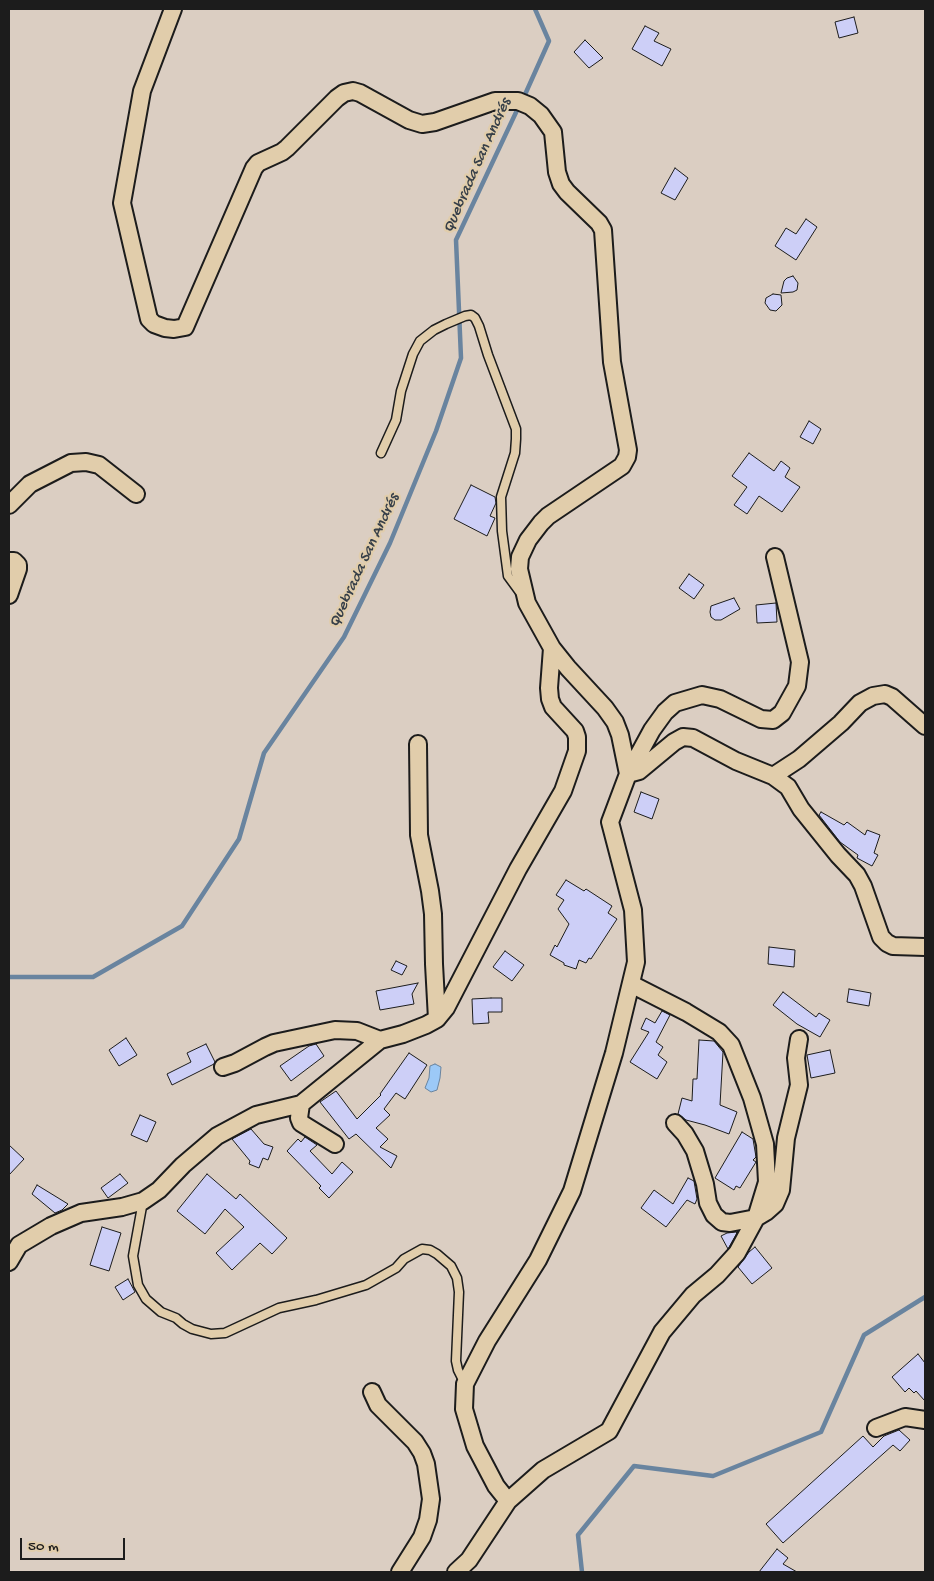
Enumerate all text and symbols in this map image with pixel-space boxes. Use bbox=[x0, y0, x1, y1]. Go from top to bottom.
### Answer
water label: Quebrada San Andrés bbox=[440, 96, 516, 236]
water label: Quebrada San Andrés bbox=[326, 491, 404, 631]
scale bar bbox=[22, 1528, 128, 1560]
text: 50 m bbox=[28, 1538, 59, 1556]

